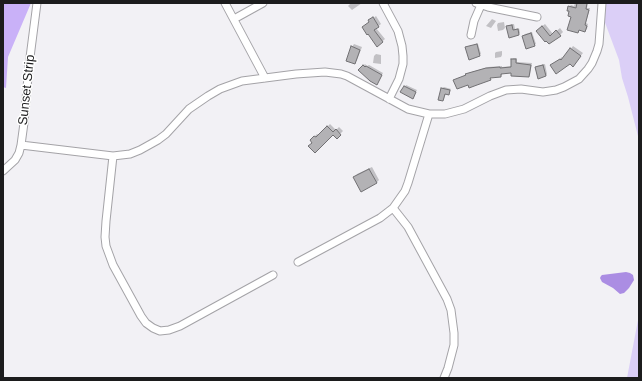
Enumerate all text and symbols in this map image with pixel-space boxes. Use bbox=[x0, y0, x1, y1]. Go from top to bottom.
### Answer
street label: Sunset Strip bbox=[16, 54, 38, 126]

